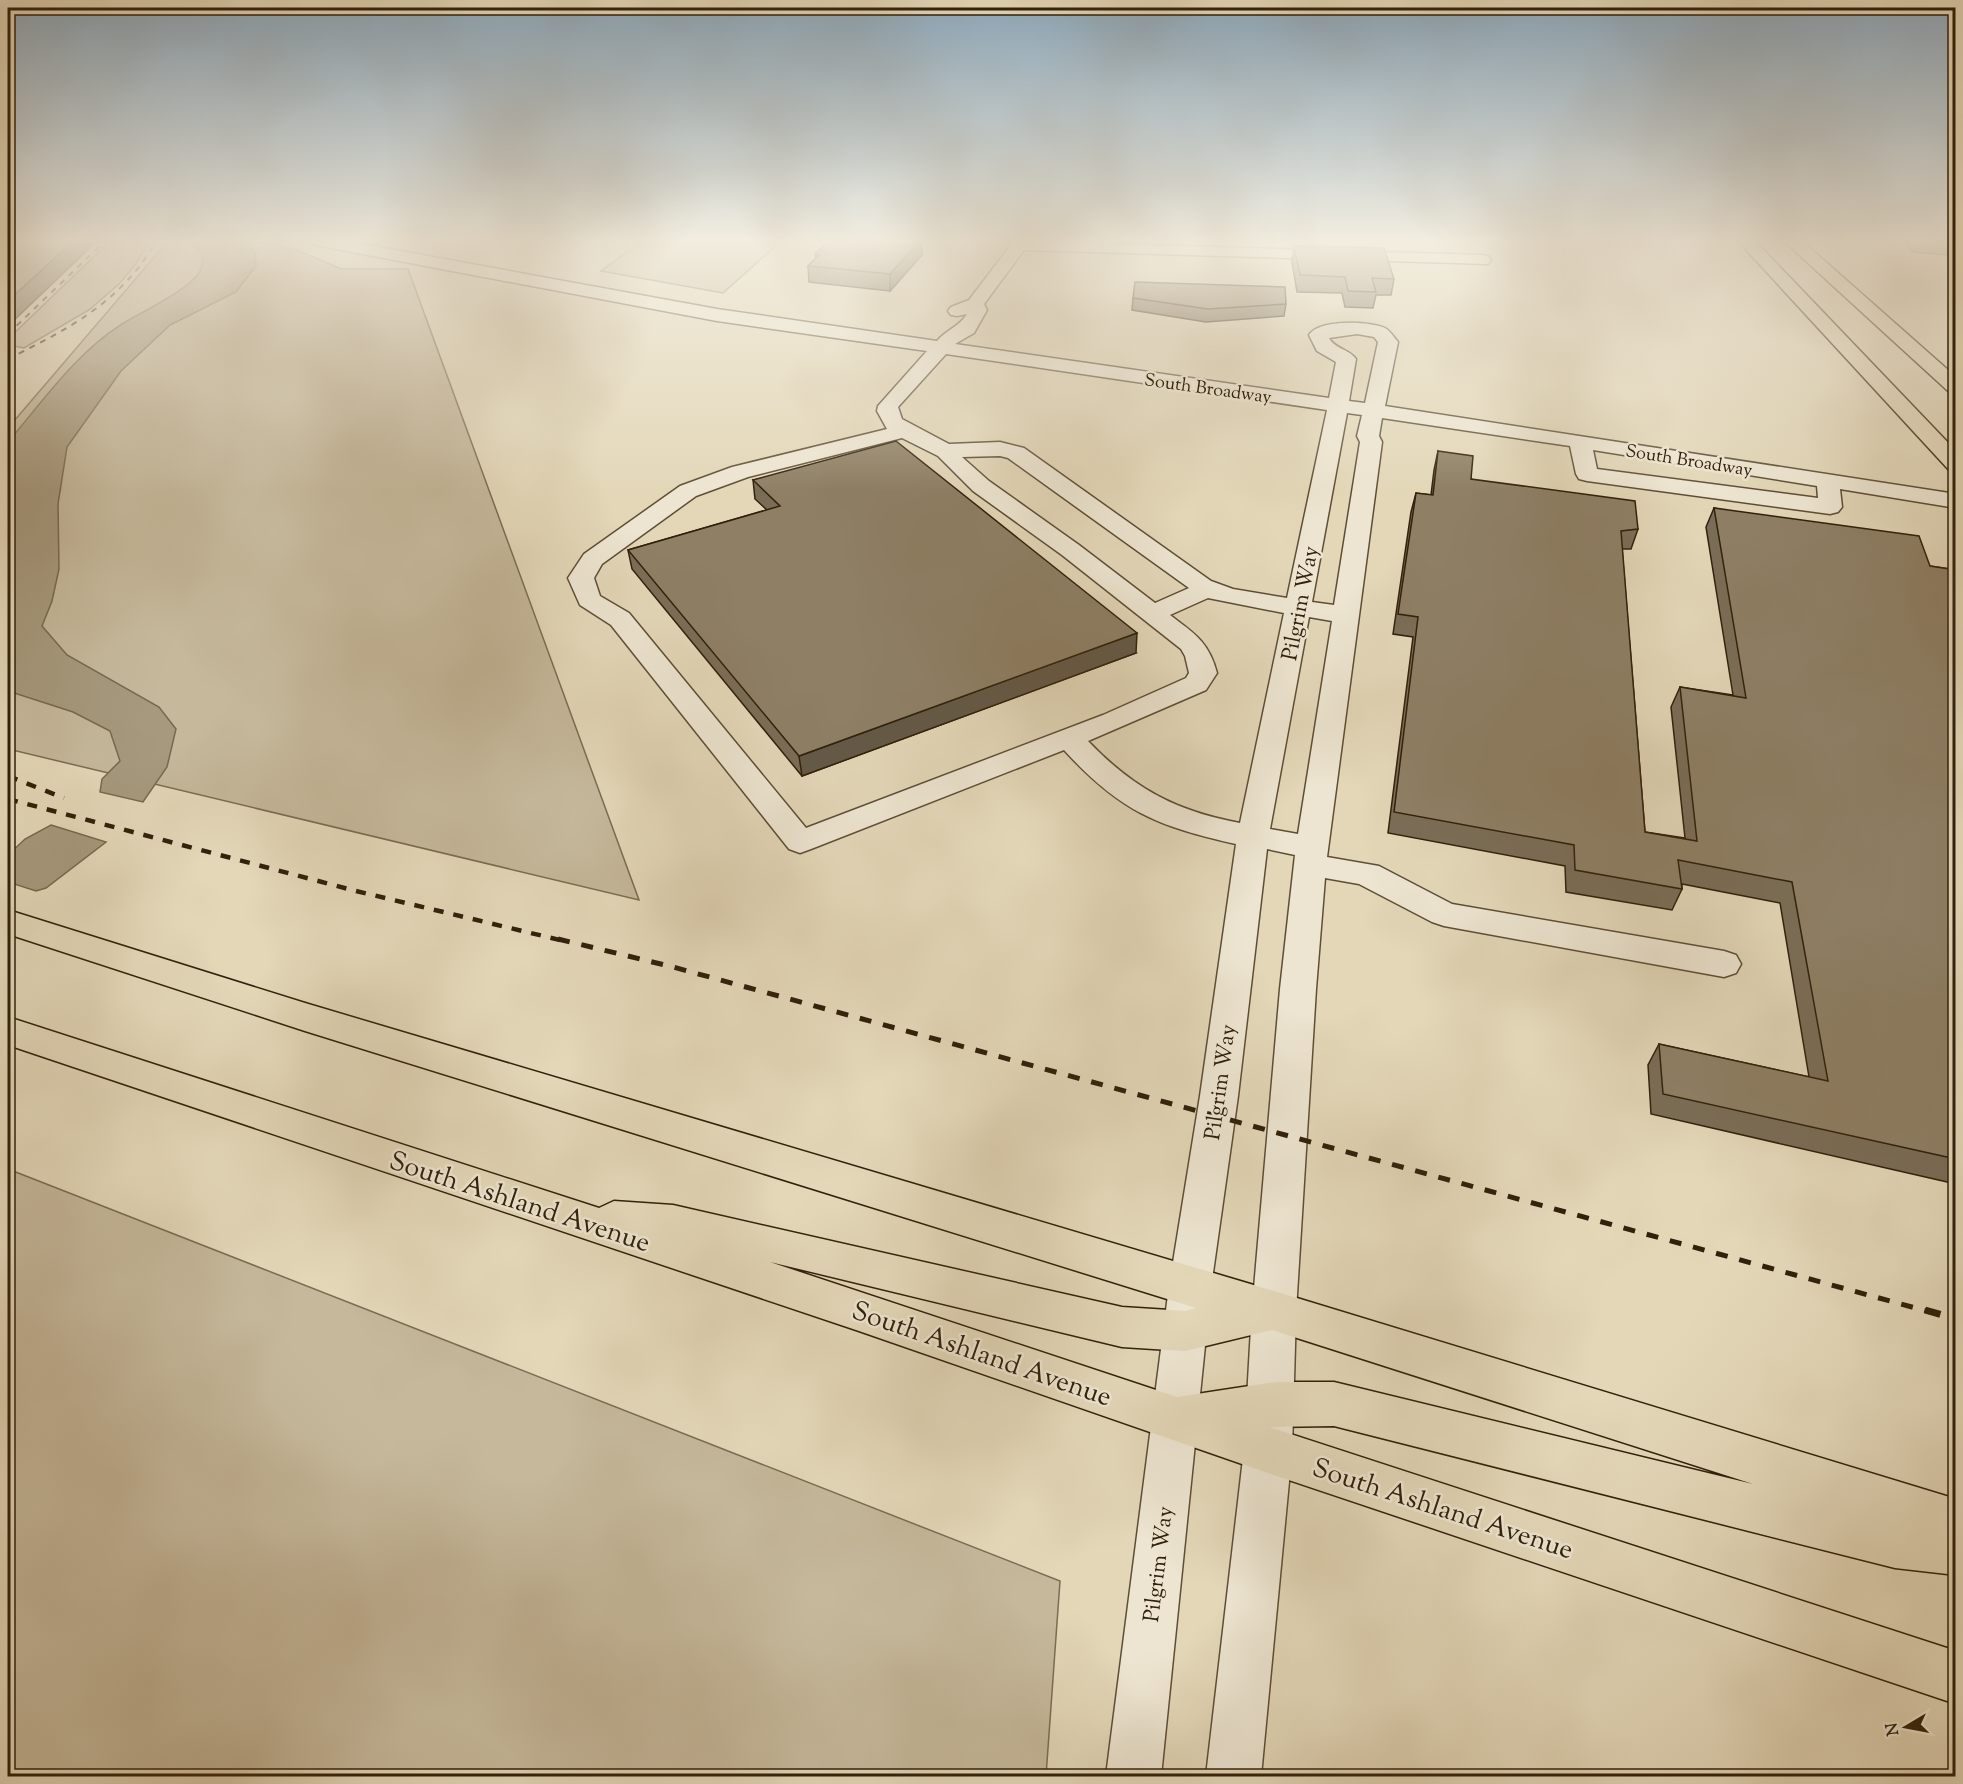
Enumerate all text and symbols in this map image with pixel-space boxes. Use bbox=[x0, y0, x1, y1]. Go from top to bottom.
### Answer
street label: South Broadway bbox=[1143, 368, 1273, 412]
street label: South Broadway bbox=[1623, 439, 1754, 485]
street label: Pilgrim Way bbox=[1275, 543, 1329, 664]
street label: Pilgrim Way bbox=[1198, 1023, 1246, 1142]
street label: South Ashland Avenue bbox=[384, 1143, 655, 1264]
street label: South Ashland Avenue bbox=[846, 1293, 1116, 1418]
street label: South Ashland Avenue bbox=[1307, 1450, 1578, 1571]
street label: Pilgrim Way bbox=[1137, 1505, 1183, 1624]
north arrow bbox=[1876, 1697, 1936, 1757]
text: N bbox=[1881, 1721, 1906, 1737]

